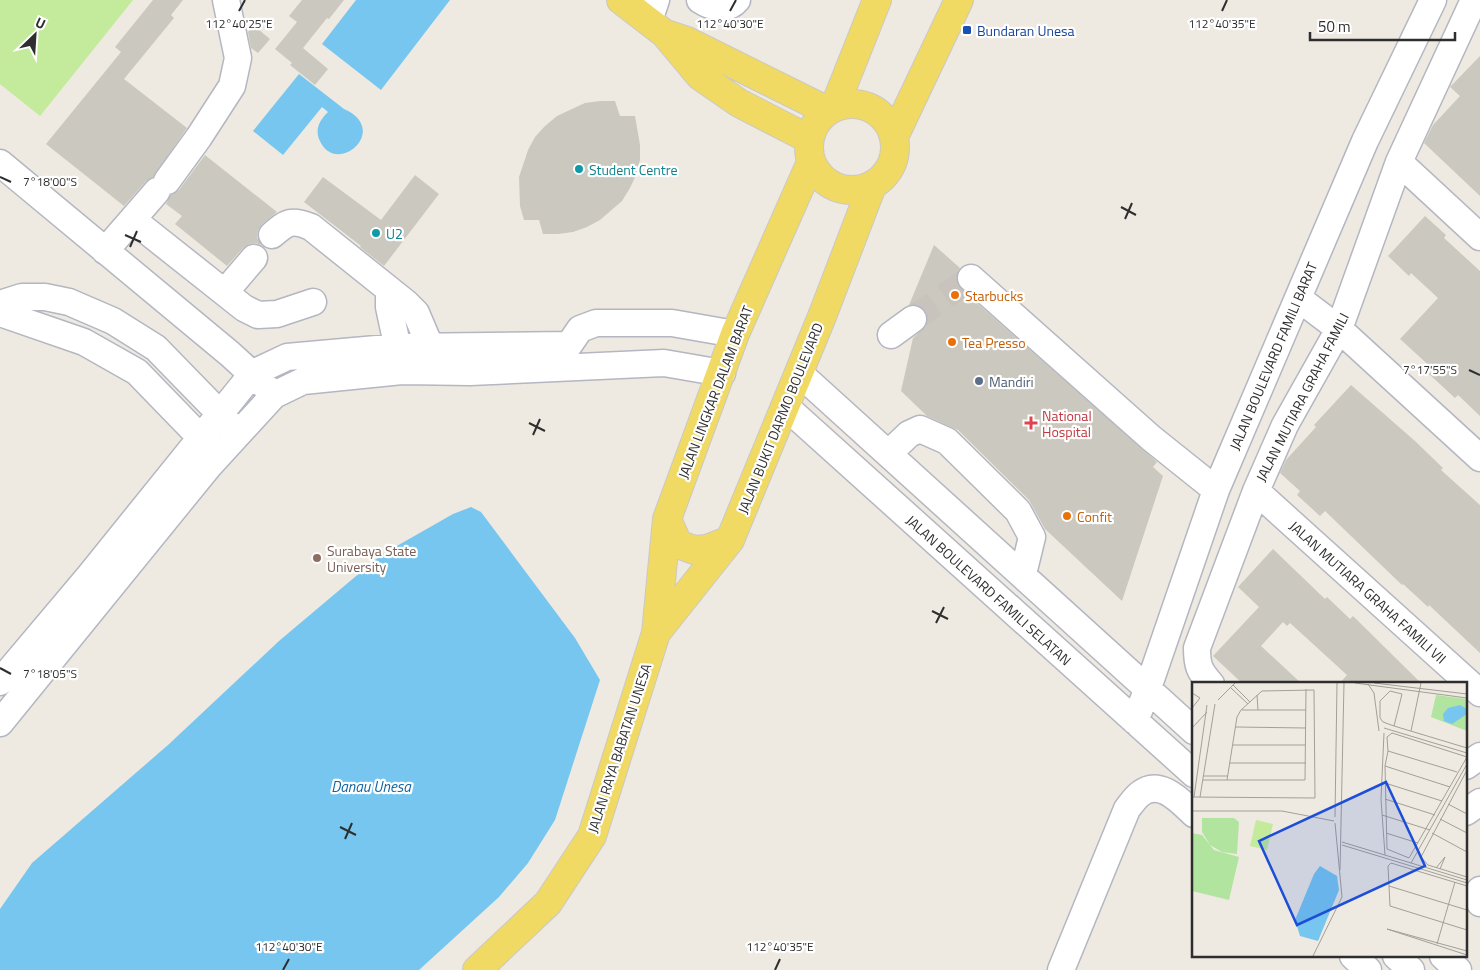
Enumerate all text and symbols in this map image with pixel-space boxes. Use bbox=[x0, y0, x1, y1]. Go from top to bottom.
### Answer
north arrow bbox=[10, 10, 60, 60]
scale bar bbox=[1310, 10, 1455, 42]
text: U bbox=[32, 11, 49, 34]
text: 112°40'25"E bbox=[205, 14, 273, 33]
text: 112°40'30"E bbox=[696, 14, 764, 33]
text: 112°40'35"E bbox=[1188, 14, 1256, 33]
text: 50 m bbox=[1318, 15, 1351, 38]
place label: Bundaran Unesa bbox=[977, 20, 1075, 41]
marker: Bundaran Unesa bbox=[961, 24, 973, 36]
place label: Student Centre bbox=[589, 159, 677, 180]
marker: Student Centre bbox=[573, 163, 585, 175]
text: 7°18'00"S bbox=[23, 172, 77, 191]
place label: U2 bbox=[386, 223, 403, 244]
marker: U2 bbox=[370, 227, 382, 239]
street label: JALAN BOULEVARD FAMILI BARAT bbox=[1224, 258, 1322, 453]
place label: Starbucks bbox=[965, 285, 1023, 306]
marker: Starbucks bbox=[949, 289, 961, 301]
street label: JALAN LINGKAR DALAM BARAT bbox=[672, 302, 758, 482]
street label: JALAN MUTIARA GRAHA FAMILI bbox=[1250, 309, 1354, 485]
street label: JALAN BUKIT DARMO BOULEVARD bbox=[732, 319, 828, 517]
place label: Tea Presso bbox=[962, 332, 1026, 353]
marker: Tea Presso bbox=[946, 336, 958, 348]
text: 7°17'55"S bbox=[1403, 360, 1457, 379]
place label: Mandiri bbox=[989, 371, 1034, 392]
marker: Mandiri bbox=[973, 375, 985, 387]
place label: National Hospital bbox=[1042, 405, 1092, 442]
marker: National Hospital bbox=[1024, 416, 1038, 430]
place label: Confit bbox=[1077, 506, 1112, 527]
street label: JALAN BOULEVARD FAMILI SELATAN bbox=[902, 510, 1076, 670]
marker: Confit bbox=[1061, 510, 1073, 522]
street label: JALAN MUTIARA GRAHA FAMILI VII bbox=[1285, 516, 1451, 668]
place label: Surabaya State University bbox=[327, 540, 416, 577]
marker: Surabaya State University bbox=[311, 552, 323, 564]
street label: JALAN RAYA BABATAN UNESA bbox=[582, 660, 657, 835]
text: 7°18'05"S bbox=[23, 664, 77, 683]
inset map bbox=[1192, 682, 1468, 958]
water label: Danau Unesa bbox=[331, 775, 412, 798]
text: 112°40'30"E bbox=[255, 937, 323, 956]
text: 112°40'35"E bbox=[746, 937, 814, 956]

